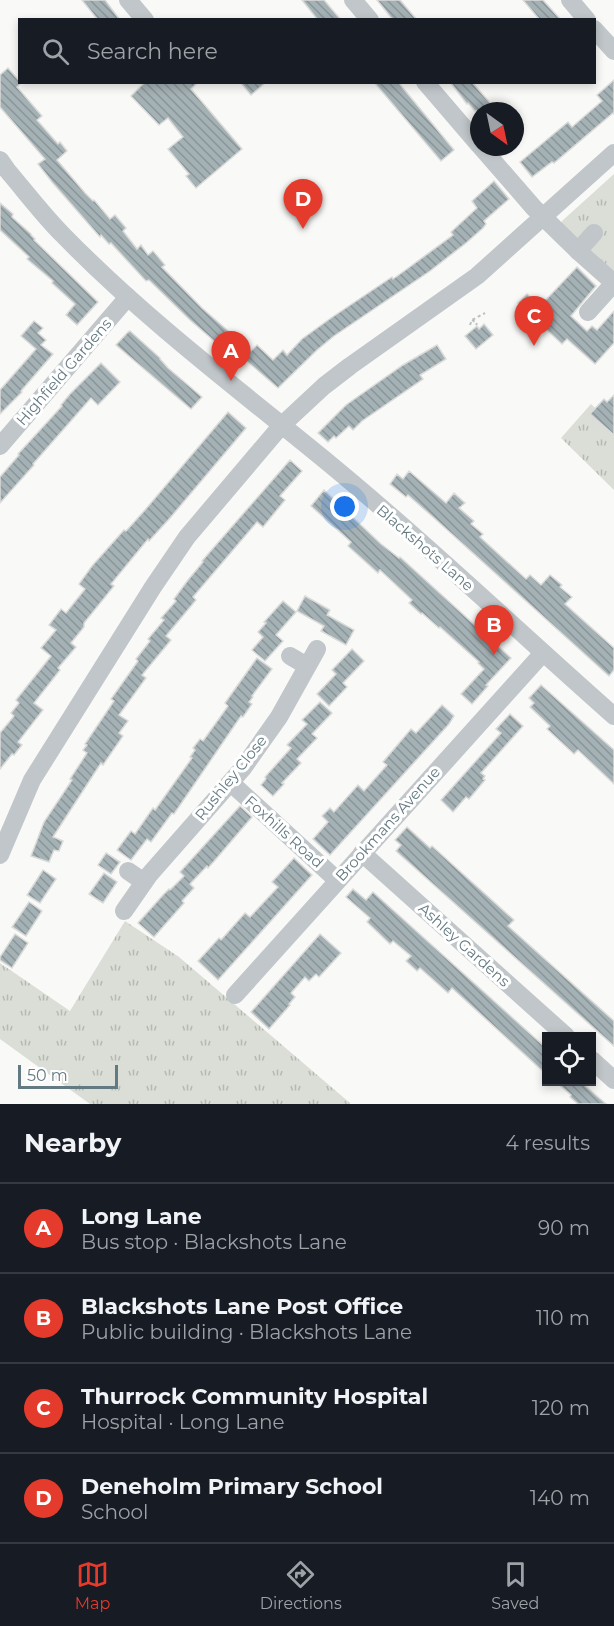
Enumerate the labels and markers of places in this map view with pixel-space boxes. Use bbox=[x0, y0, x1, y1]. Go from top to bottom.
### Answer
pin: D bbox=[284, 180, 322, 229]
pin: C bbox=[514, 296, 554, 346]
pin: A bbox=[212, 332, 250, 381]
pin: B bbox=[474, 606, 514, 655]

